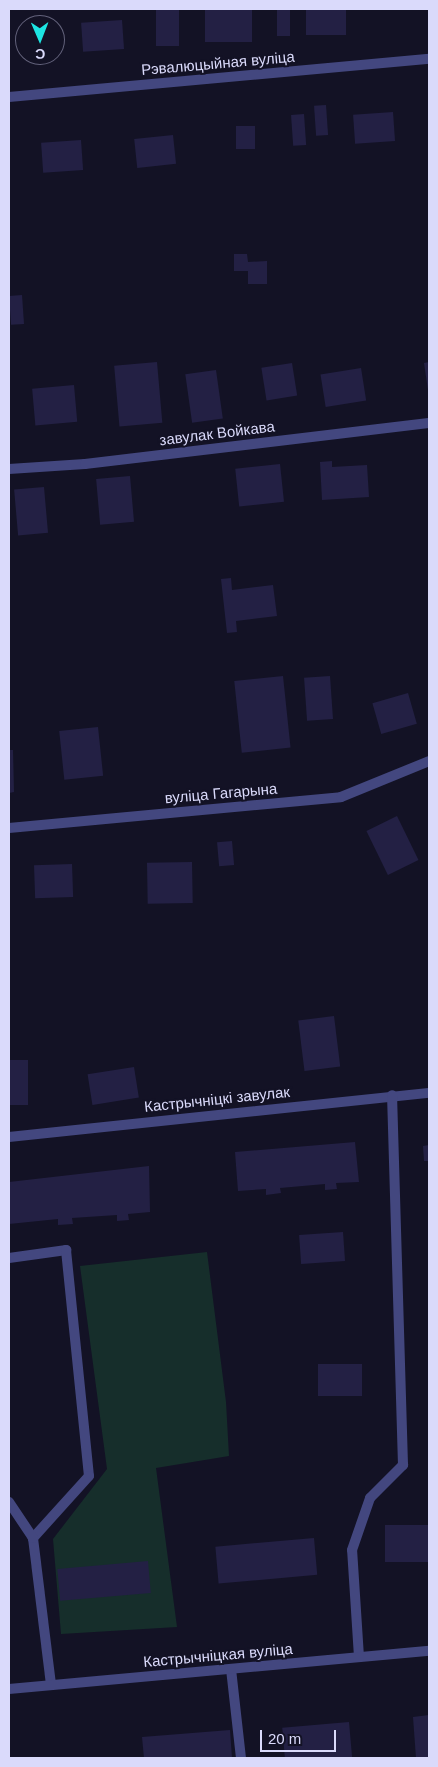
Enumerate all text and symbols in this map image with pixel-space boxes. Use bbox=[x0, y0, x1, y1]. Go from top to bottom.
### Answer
north arrow bbox=[15, 15, 65, 65]
text: С bbox=[35, 46, 45, 62]
street label: Рэвалюцыйная вуліца bbox=[141, 47, 295, 79]
street label: завулак Войкава bbox=[158, 417, 276, 449]
street label: вуліца Гагарына bbox=[164, 779, 278, 807]
street label: Кастрычніцкі завулак bbox=[143, 1082, 291, 1116]
street label: Кастрычніцкая вуліца bbox=[143, 1639, 293, 1671]
scale bar bbox=[263, 1720, 339, 1752]
text: 20 m bbox=[268, 1730, 301, 1747]

